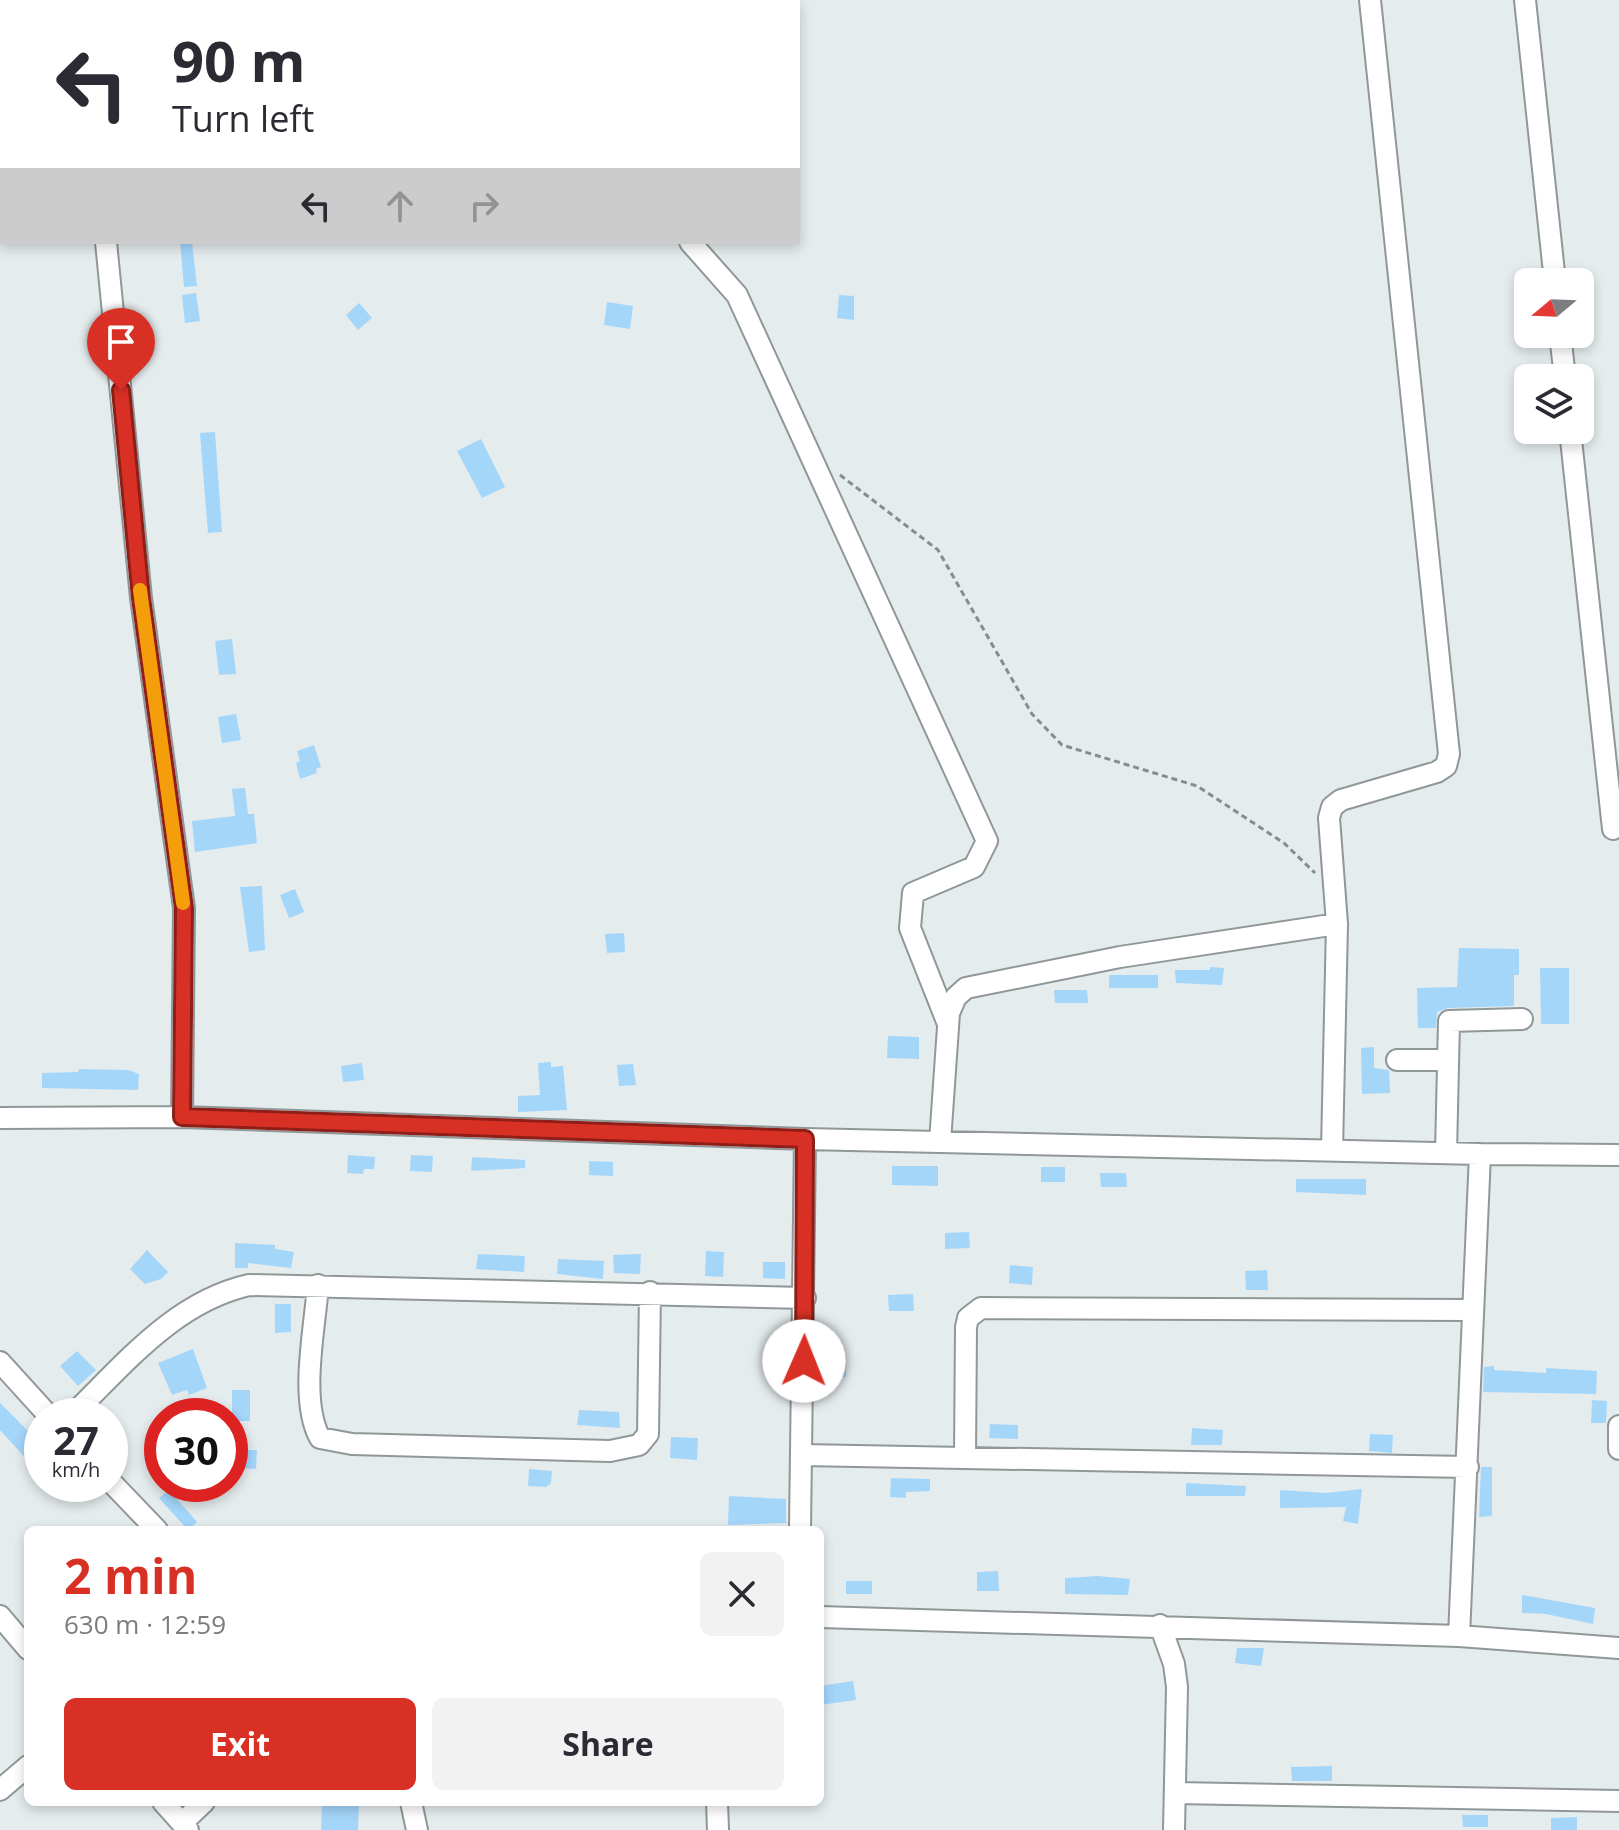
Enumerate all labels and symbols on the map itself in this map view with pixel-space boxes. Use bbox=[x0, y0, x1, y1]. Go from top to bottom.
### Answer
north arrow bbox=[1514, 268, 1594, 348]
pin bbox=[87, 308, 155, 390]
position arrow bbox=[762, 1319, 846, 1403]
speed limit sign: 30 bbox=[144, 1398, 248, 1502]

